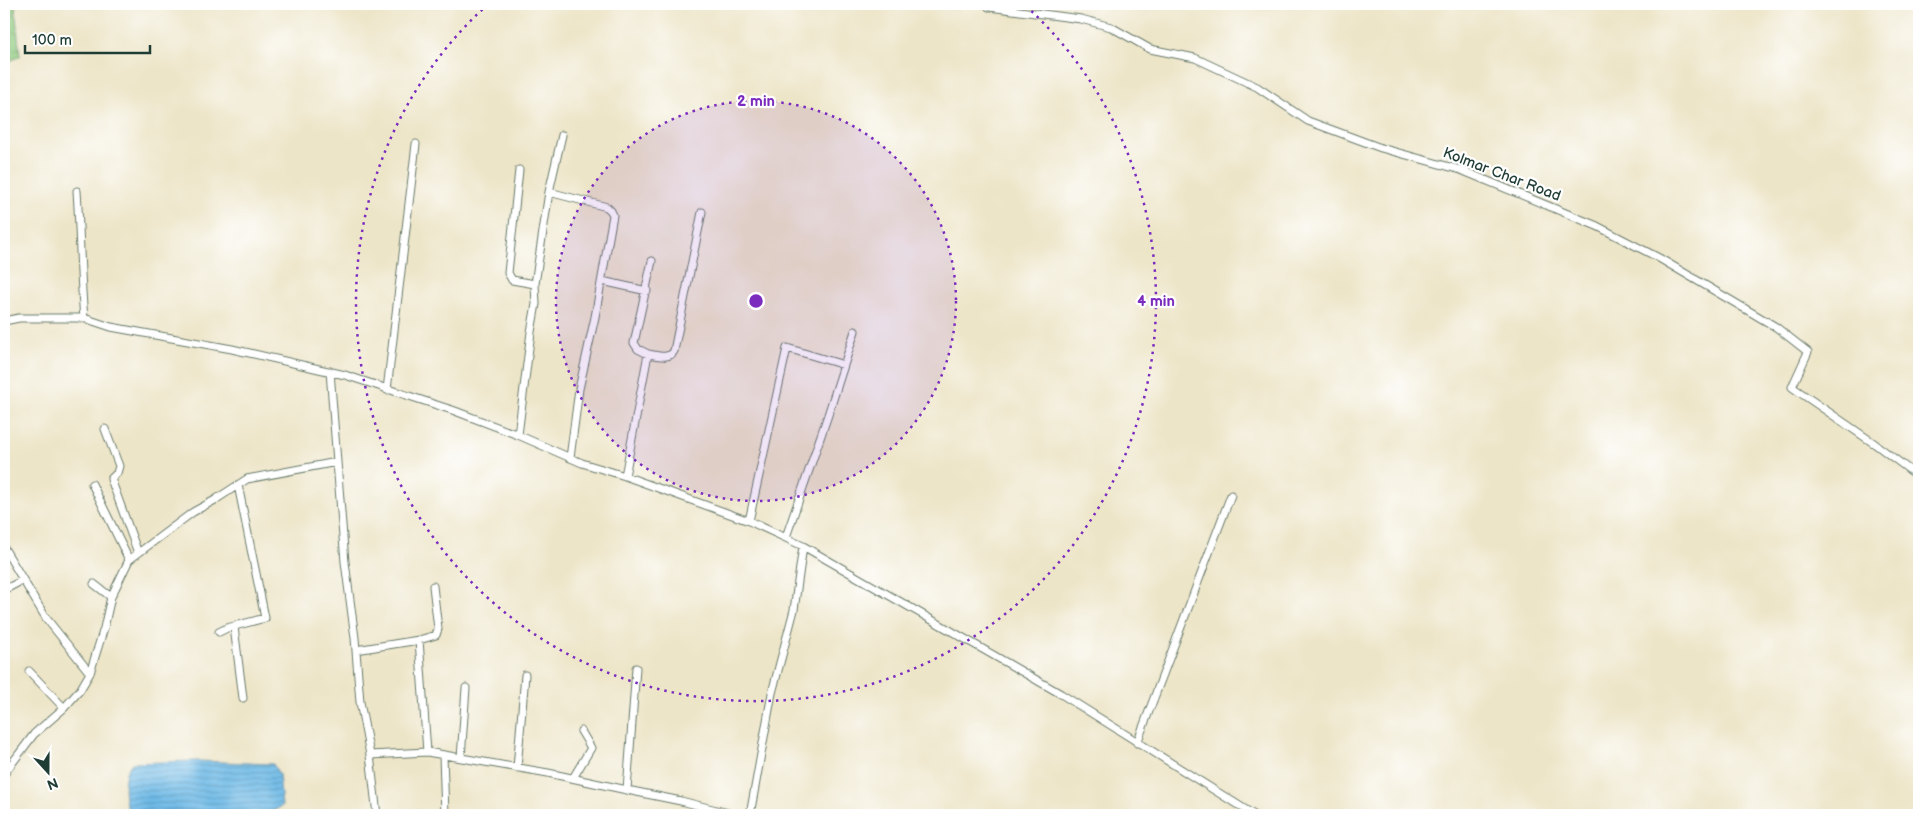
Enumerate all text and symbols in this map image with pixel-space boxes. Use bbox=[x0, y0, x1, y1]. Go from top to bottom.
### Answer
scale bar bbox=[25, 22, 150, 54]
text: 100 m bbox=[32, 31, 72, 50]
text: 2 min bbox=[737, 92, 775, 111]
street label: Kolmar Char Road bbox=[1440, 143, 1564, 206]
centre of rings bbox=[747, 292, 765, 310]
text: 4 min bbox=[1137, 292, 1175, 311]
north arrow bbox=[22, 746, 72, 796]
text: N bbox=[45, 774, 60, 793]

